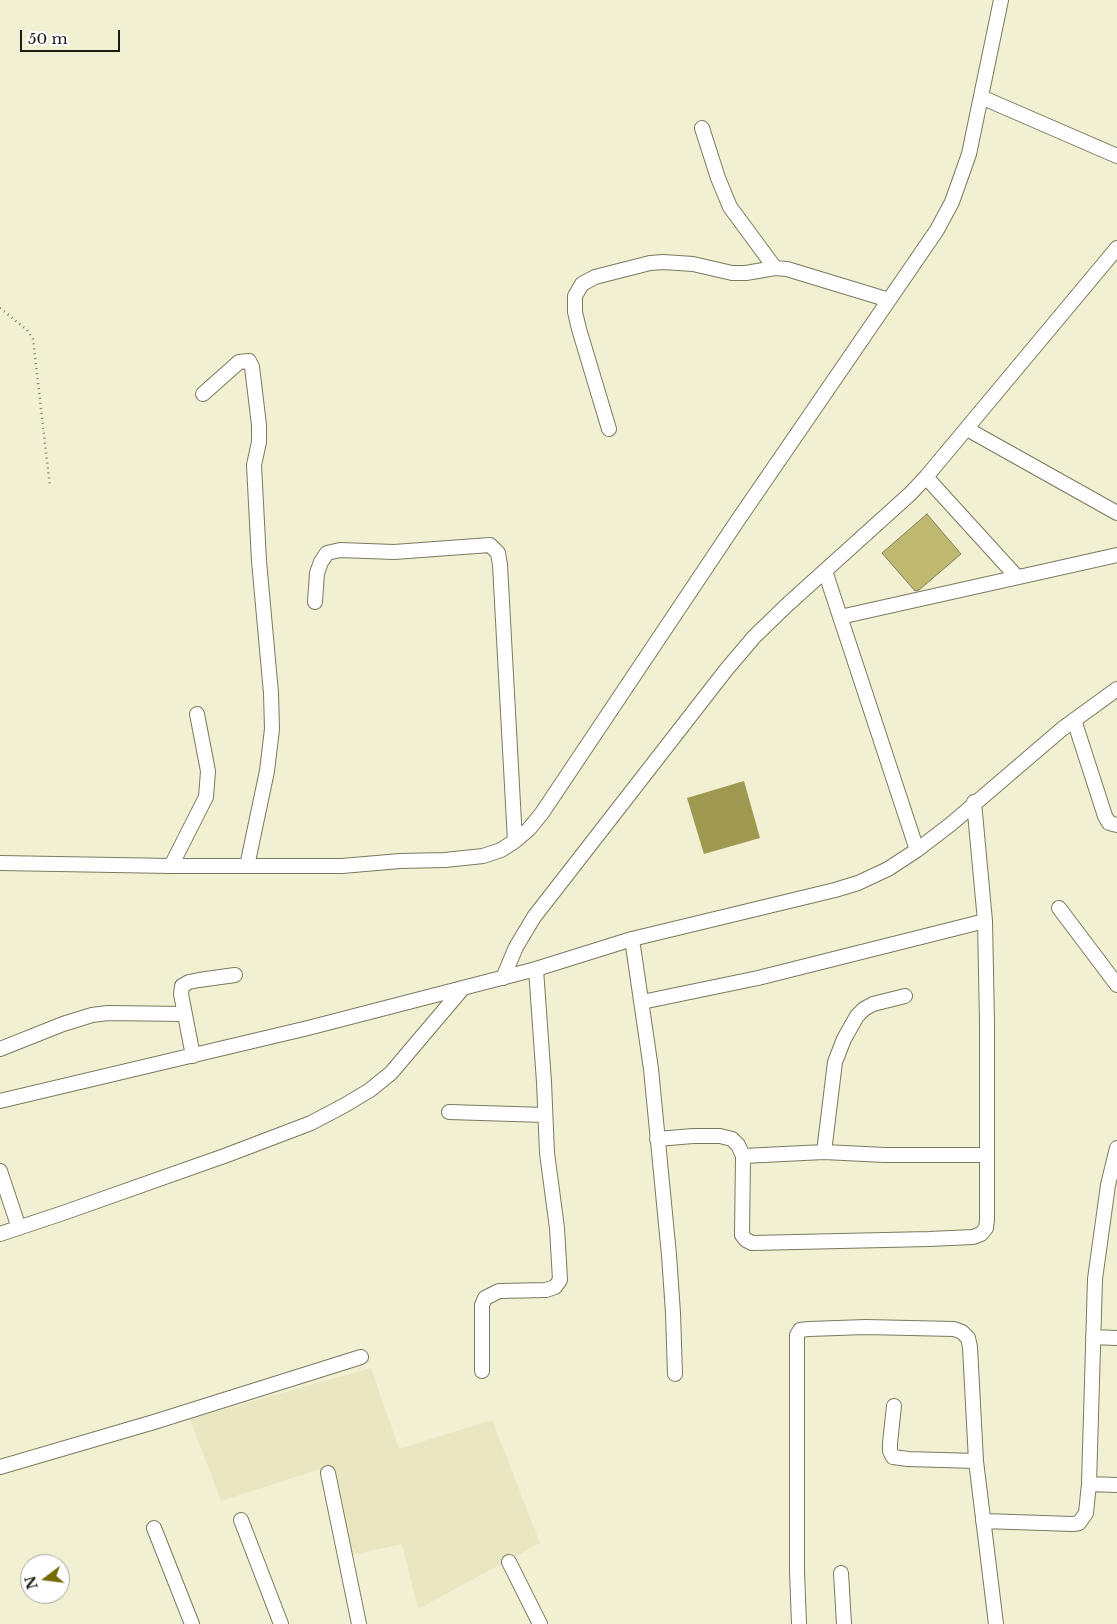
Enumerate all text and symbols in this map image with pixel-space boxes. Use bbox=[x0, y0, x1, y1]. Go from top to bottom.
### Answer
scale bar bbox=[22, 20, 122, 52]
text: 50 m bbox=[28, 29, 68, 48]
north arrow bbox=[20, 1554, 70, 1604]
text: N bbox=[21, 1574, 42, 1591]

